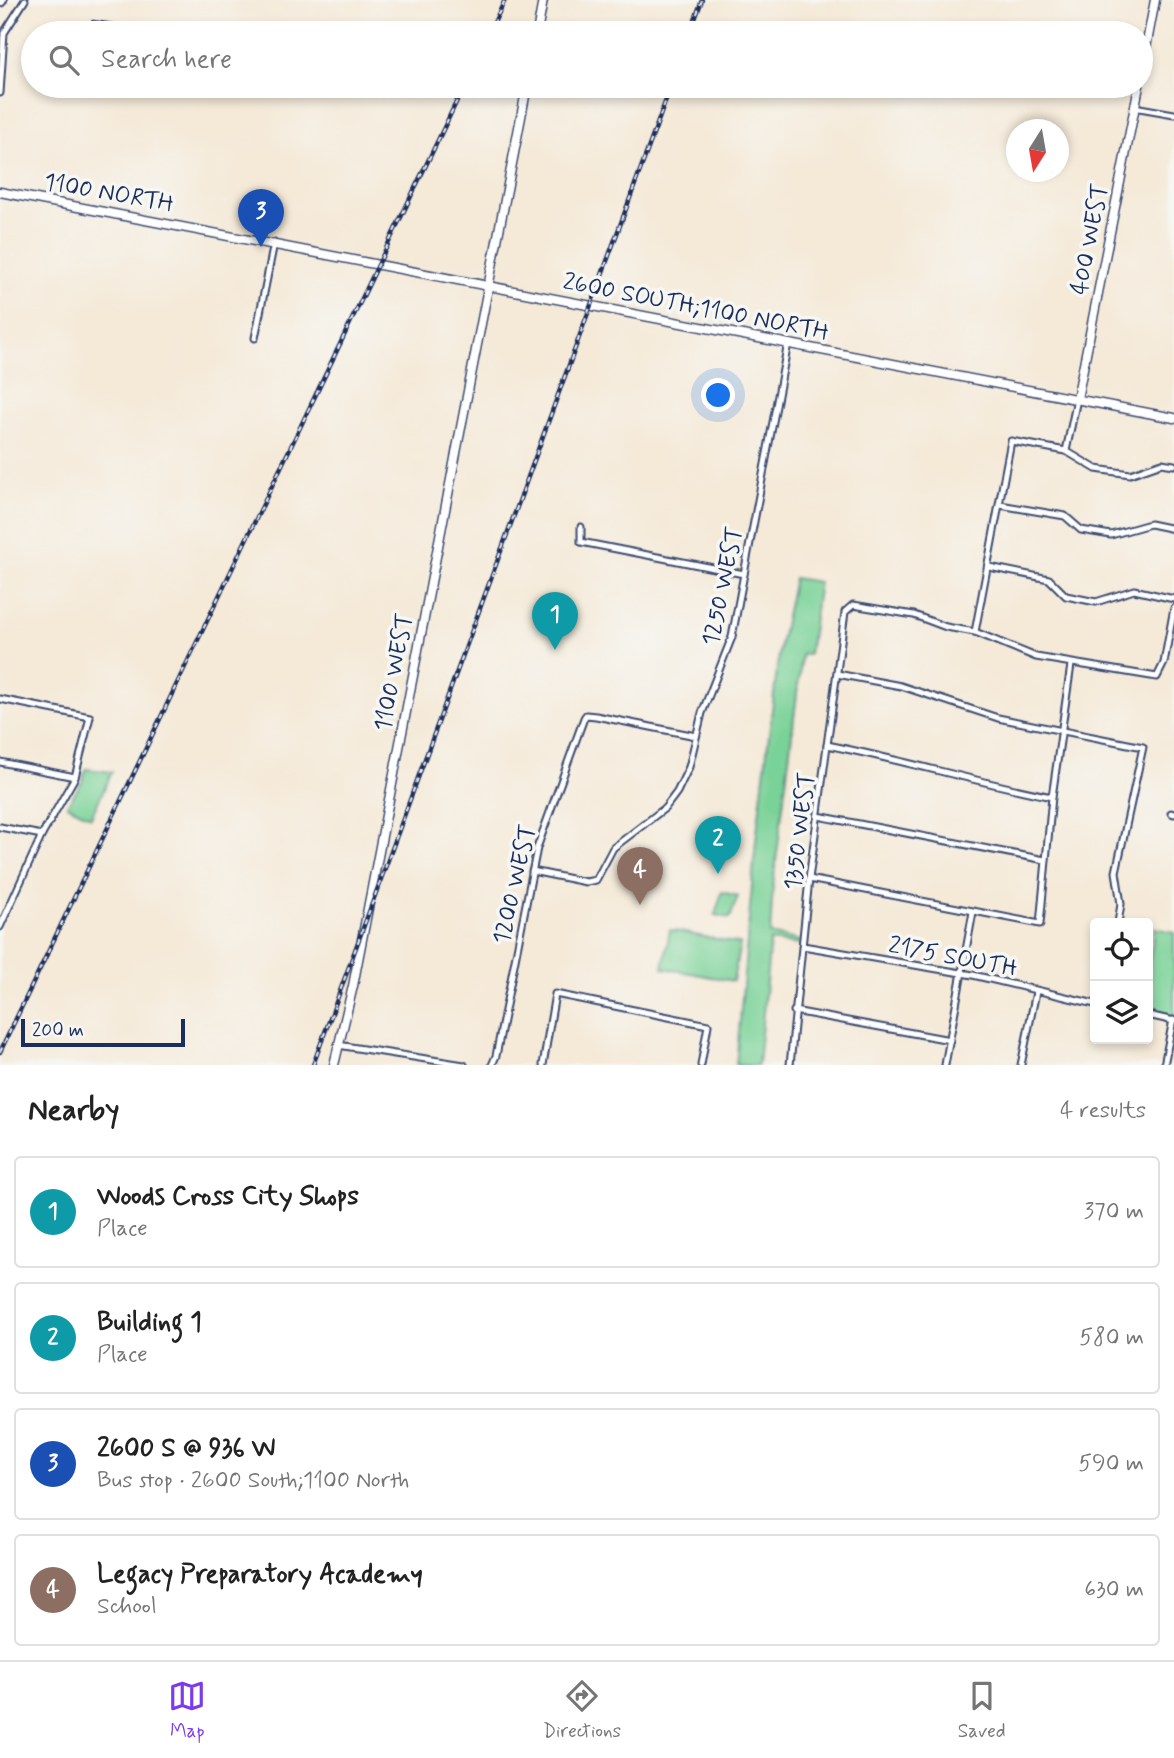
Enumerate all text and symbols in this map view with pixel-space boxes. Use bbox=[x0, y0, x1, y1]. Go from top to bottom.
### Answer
search box bbox=[21, 21, 1153, 98]
icon: search bbox=[45, 41, 83, 79]
text: Search here bbox=[101, 43, 232, 77]
north arrow bbox=[1006, 119, 1069, 182]
street label: 1100 NORTH bbox=[41, 167, 176, 220]
street label: 400 WEST bbox=[1065, 181, 1116, 298]
pin: 3 bbox=[238, 189, 284, 247]
street label: 2600 SOUTH;1100 NORTH bbox=[560, 266, 831, 348]
your location bbox=[701, 378, 735, 412]
street label: 1250 WEST bbox=[696, 524, 751, 649]
pin: 1 bbox=[532, 592, 578, 650]
street label: 1100 WEST bbox=[368, 611, 421, 734]
street label: 1350 WEST bbox=[778, 771, 823, 892]
pin: 2 bbox=[695, 816, 741, 874]
street label: 1200 WEST bbox=[487, 821, 544, 947]
pin: 4 bbox=[617, 847, 663, 905]
map controls bbox=[1090, 918, 1153, 1044]
button: locate bbox=[1090, 918, 1153, 981]
street label: 2175 SOUTH bbox=[886, 930, 1020, 985]
button: layers bbox=[1090, 981, 1153, 1044]
scale bar bbox=[21, 1016, 186, 1048]
text: 200 m bbox=[32, 1018, 84, 1043]
text: Nearby bbox=[28, 1091, 119, 1130]
text: 4 results bbox=[1060, 1096, 1146, 1126]
text: Woods Cross City Shops bbox=[97, 1180, 359, 1214]
text: 1 bbox=[48, 1197, 58, 1227]
text: 370 m bbox=[1084, 1197, 1144, 1227]
text: Place bbox=[97, 1214, 148, 1244]
text: Building 1 bbox=[97, 1306, 202, 1340]
text: 2 bbox=[47, 1323, 59, 1353]
text: 580 m bbox=[1079, 1323, 1144, 1353]
text: Place bbox=[97, 1340, 148, 1370]
text: 2600 S @ 936 W bbox=[97, 1432, 275, 1466]
text: 3 bbox=[48, 1449, 58, 1479]
text: 590 m bbox=[1078, 1449, 1144, 1479]
text: Bus stop · 2600 South;1100 North bbox=[97, 1466, 409, 1496]
text: Legacy Preparatory Academy bbox=[97, 1558, 423, 1592]
text: 4 bbox=[46, 1575, 60, 1605]
text: 630 m bbox=[1084, 1575, 1144, 1605]
text: School bbox=[97, 1592, 157, 1622]
tab: Map bbox=[168, 1677, 206, 1744]
tab: Directions bbox=[543, 1677, 621, 1744]
tab: Saved bbox=[958, 1677, 1006, 1744]

